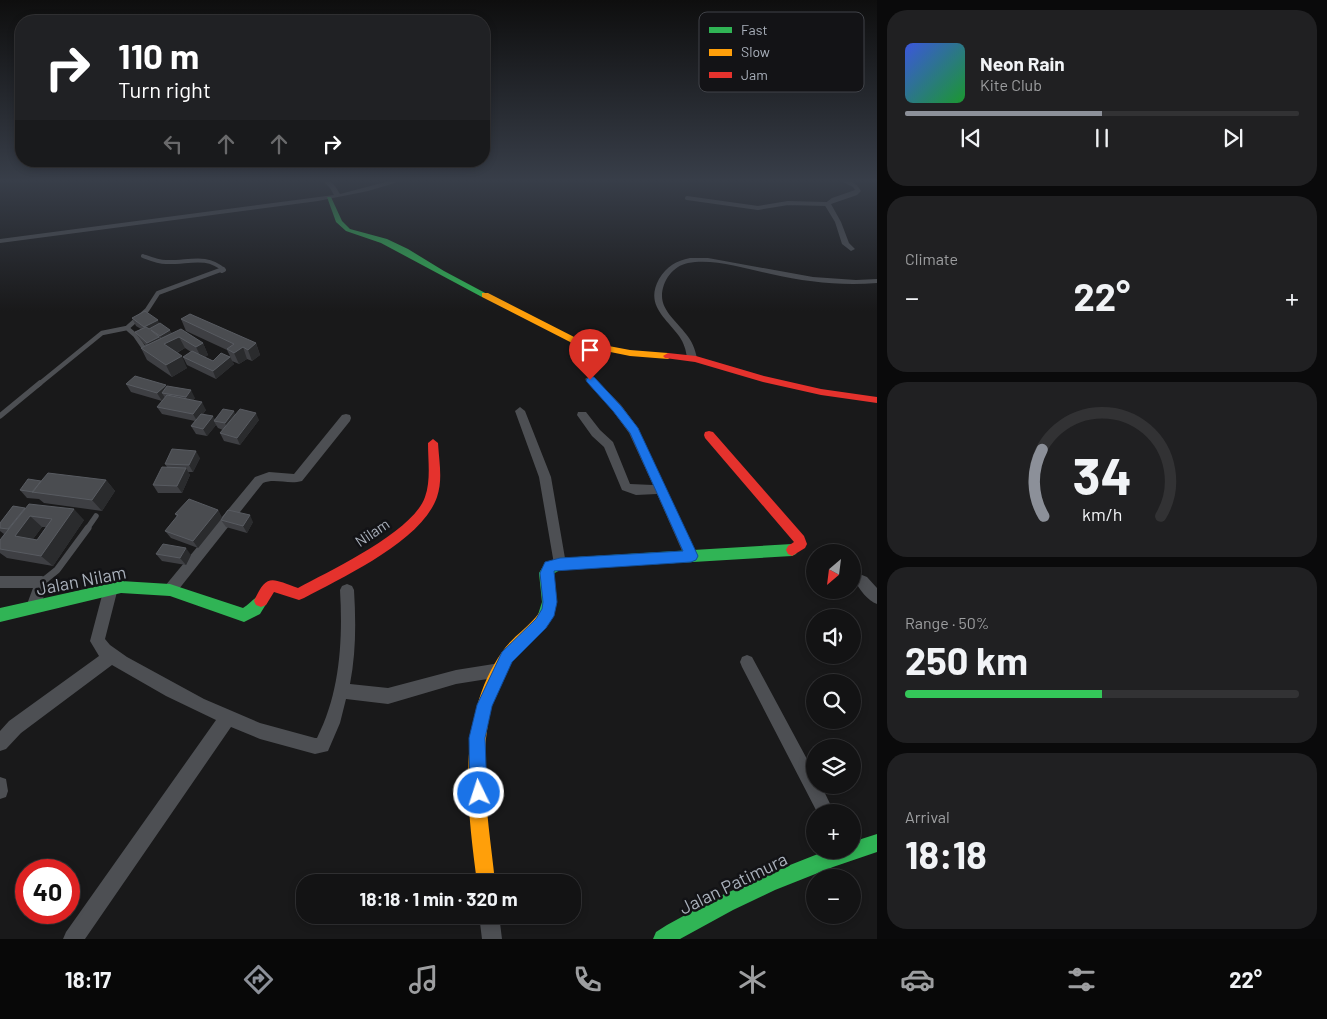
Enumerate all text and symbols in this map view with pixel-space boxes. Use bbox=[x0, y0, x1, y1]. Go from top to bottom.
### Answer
legend bbox=[699, 12, 864, 92]
text: Fast bbox=[741, 21, 767, 38]
text: 110 m bbox=[118, 34, 199, 76]
icon: right bbox=[35, 35, 100, 100]
text: Slow bbox=[741, 43, 770, 60]
text: Neon Rain bbox=[980, 52, 1065, 75]
text: Jam bbox=[741, 66, 768, 83]
text: Kite Club bbox=[980, 75, 1042, 94]
text: Turn right bbox=[118, 76, 211, 102]
icon: previous bbox=[957, 124, 985, 152]
icon: pause bbox=[1088, 124, 1116, 152]
icon: next bbox=[1219, 124, 1247, 152]
icon: left bbox=[159, 130, 187, 158]
icon: ahead bbox=[212, 130, 240, 158]
icon: ahead bbox=[265, 130, 293, 158]
icon: right bbox=[318, 130, 346, 158]
text: Climate bbox=[905, 249, 958, 268]
text: 22° bbox=[1074, 273, 1130, 319]
text: − bbox=[905, 280, 919, 314]
text: + bbox=[1285, 280, 1299, 314]
pin bbox=[569, 329, 611, 380]
icon: arrive bbox=[576, 336, 604, 364]
text: 34 bbox=[1072, 443, 1132, 505]
text: km/h bbox=[1082, 503, 1122, 525]
street label: Nilam bbox=[351, 514, 393, 550]
north arrow bbox=[806, 544, 861, 599]
map controls bbox=[806, 544, 861, 924]
street label: Jalan Nilam bbox=[34, 560, 128, 600]
button: sound bbox=[806, 609, 861, 664]
text: Range · 50% bbox=[905, 613, 989, 632]
text: 250 km bbox=[905, 637, 1028, 683]
button: search bbox=[806, 674, 861, 729]
button: layers bbox=[806, 739, 861, 794]
position arrow bbox=[452, 766, 504, 818]
button: + bbox=[806, 804, 861, 859]
text: Arrival bbox=[905, 807, 950, 826]
text: 18:18 bbox=[905, 831, 987, 877]
street label: Jalan Patimura bbox=[675, 847, 791, 919]
speed limit sign: 40 bbox=[15, 859, 80, 924]
button: − bbox=[806, 869, 861, 924]
text: 18:18 · 1 min · 320 m bbox=[359, 887, 518, 910]
icon: directions bbox=[241, 962, 276, 997]
icon: music bbox=[406, 962, 441, 997]
icon: phone bbox=[570, 962, 605, 997]
icon: climate bbox=[735, 962, 770, 997]
icon: car bbox=[900, 962, 935, 997]
icon: filters bbox=[1064, 962, 1099, 997]
text: 18:17 bbox=[65, 966, 111, 992]
text: 22° bbox=[1229, 966, 1262, 992]

